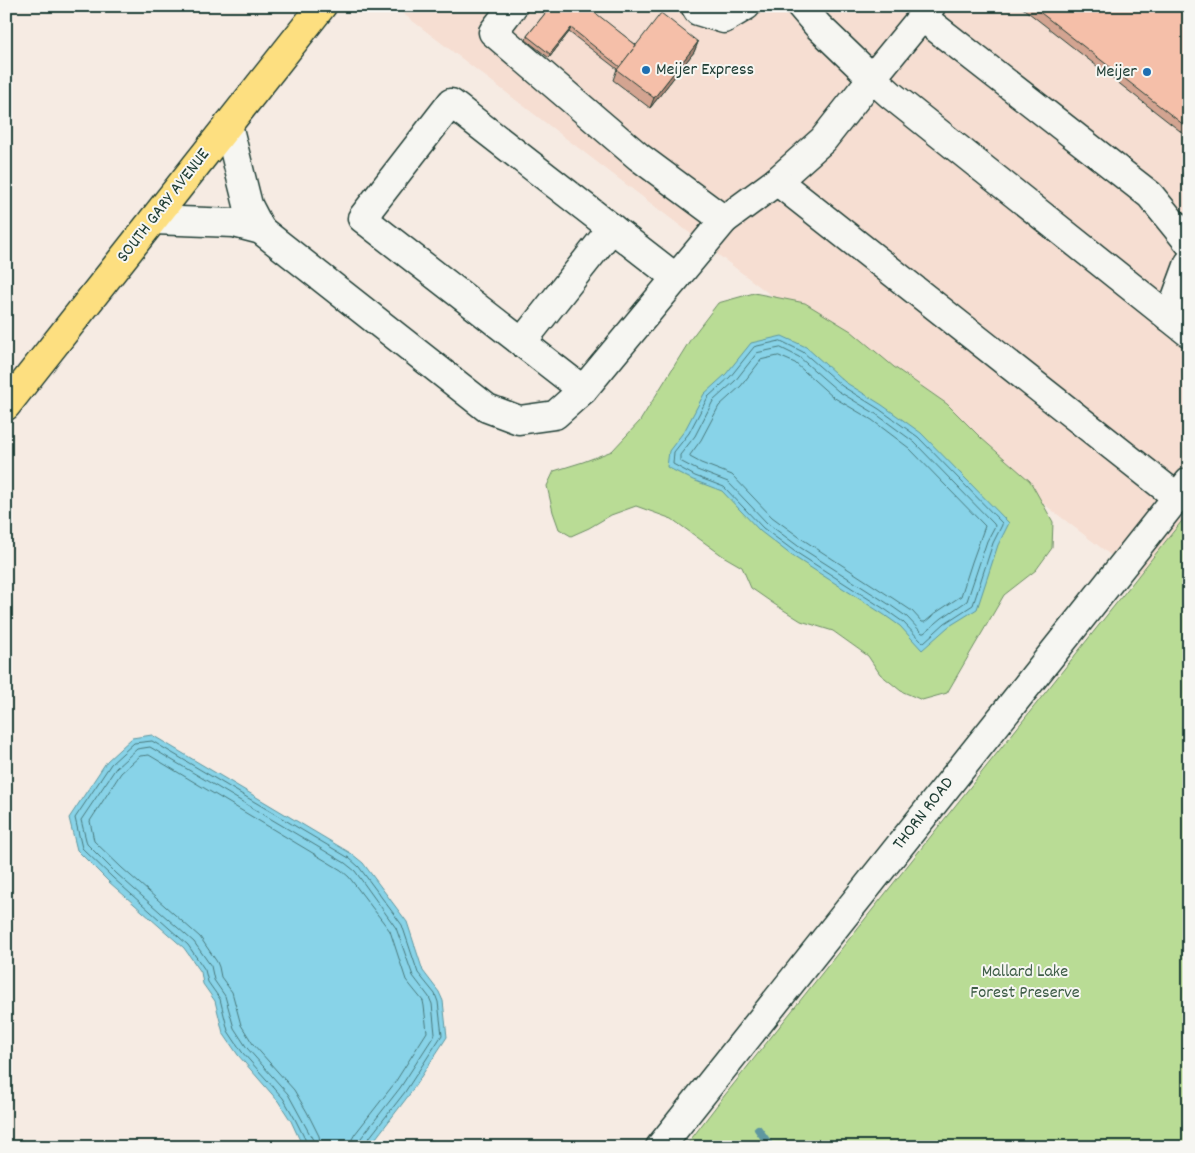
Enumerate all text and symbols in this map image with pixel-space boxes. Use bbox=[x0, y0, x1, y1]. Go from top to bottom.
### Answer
place label: Meijer Express bbox=[656, 58, 754, 83]
place label: Meijer bbox=[1096, 60, 1137, 85]
marker: Meijer Express bbox=[640, 64, 652, 76]
marker: Meijer bbox=[1141, 66, 1153, 78]
street label: SOUTH GARY AVENUE bbox=[112, 144, 216, 268]
street label: THORN ROAD bbox=[887, 772, 961, 856]
park label: Mallard Lake Forest Preserve bbox=[970, 960, 1080, 1006]

